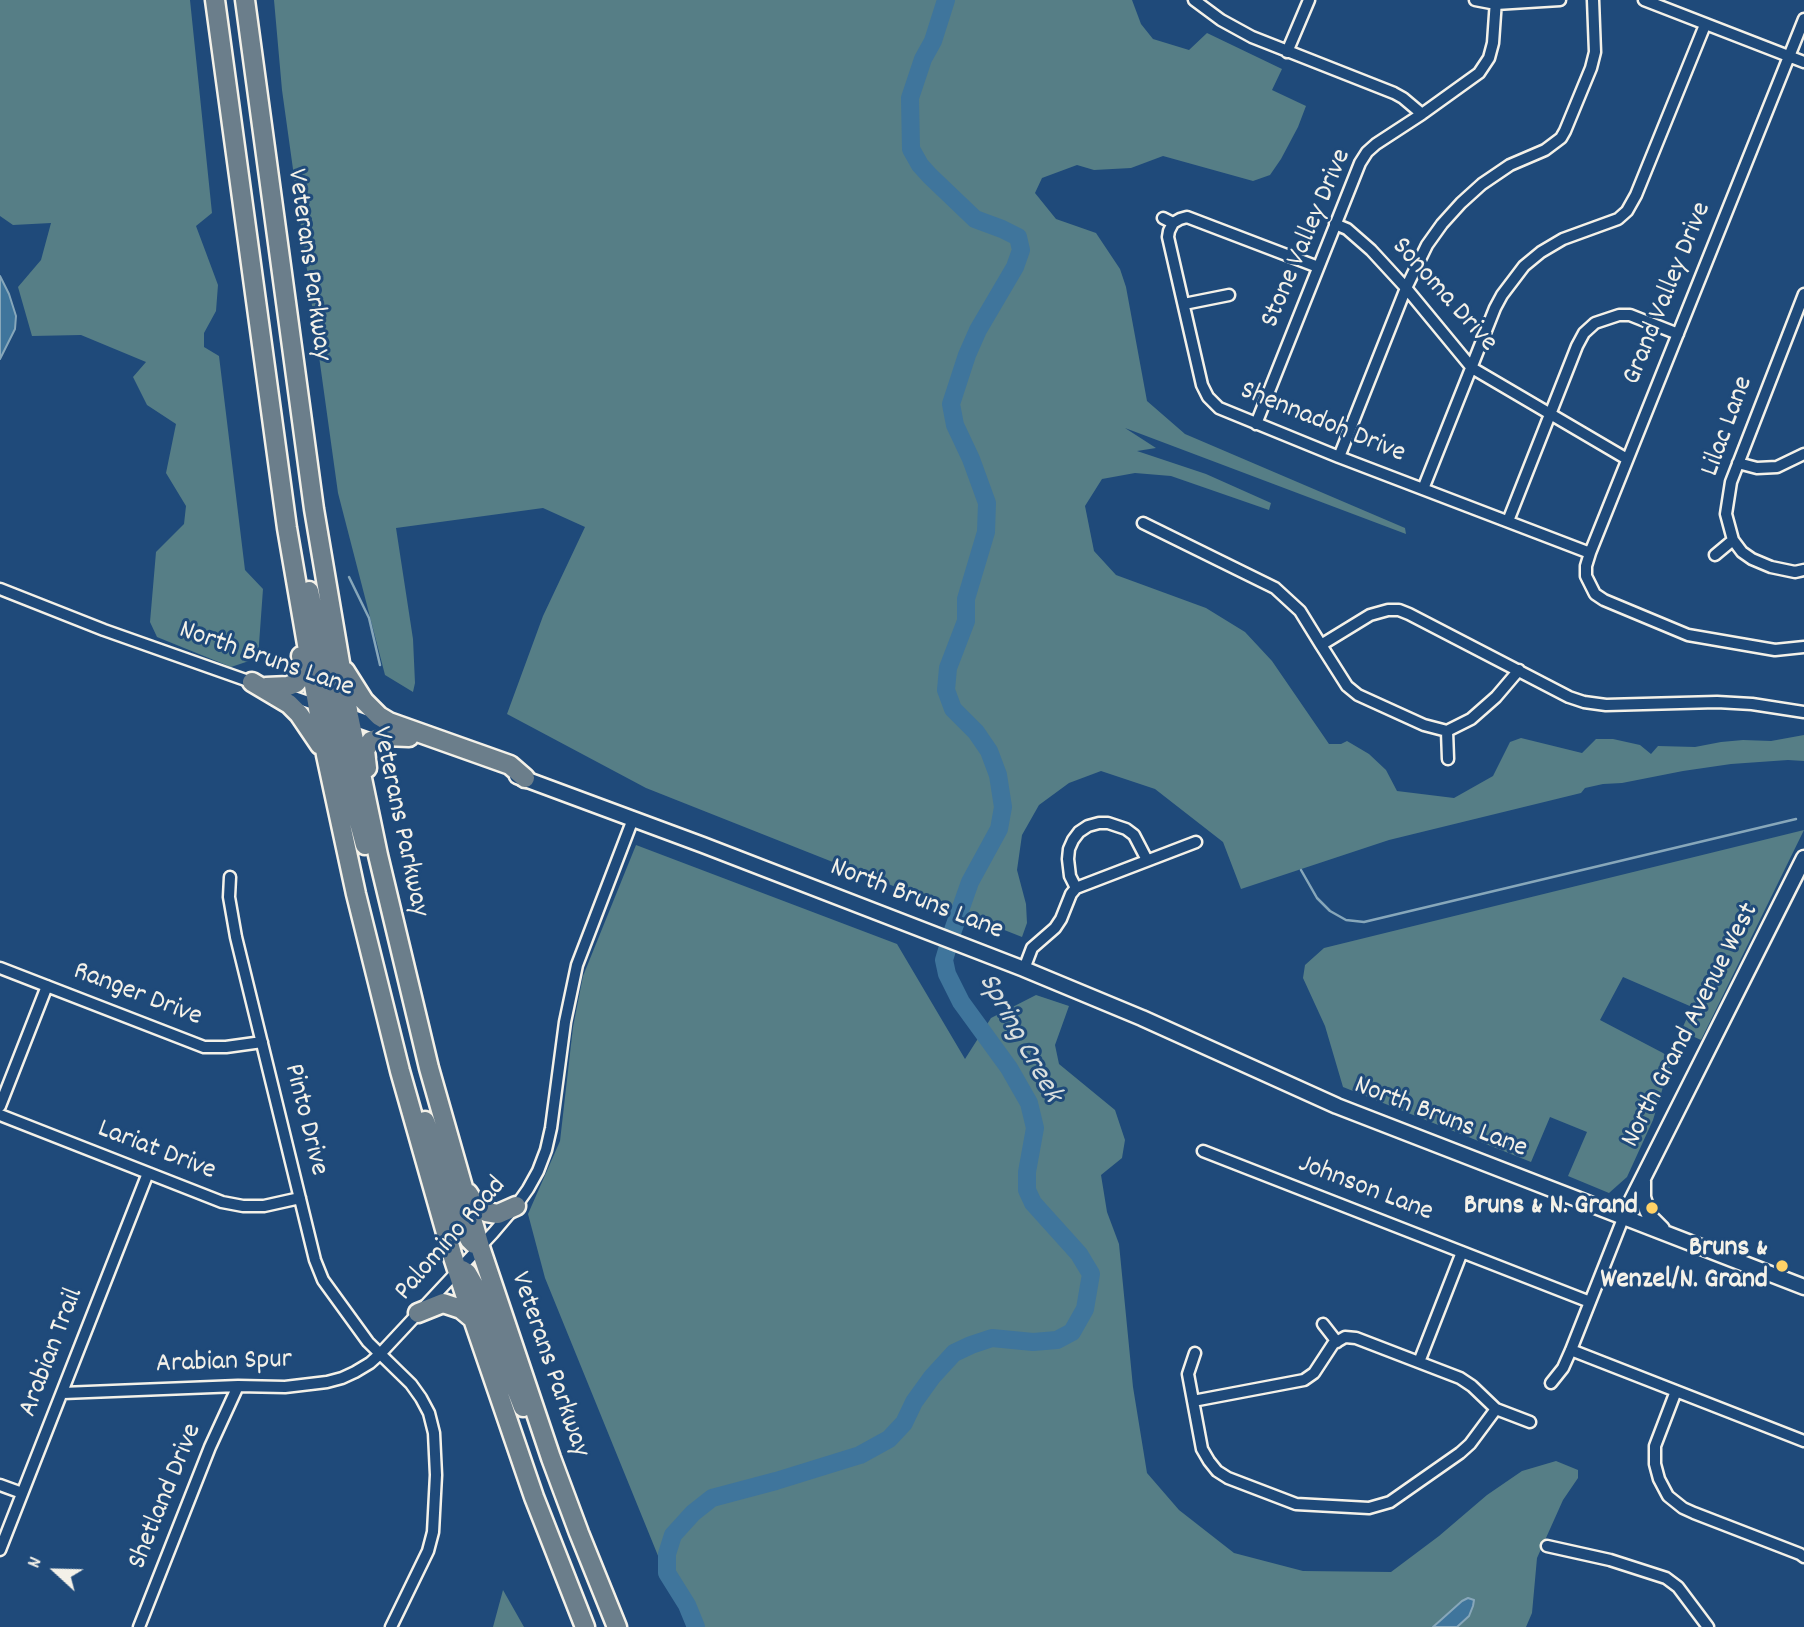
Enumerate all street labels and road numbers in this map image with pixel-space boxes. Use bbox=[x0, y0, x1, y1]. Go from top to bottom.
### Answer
street label: Stone Valley Drive bbox=[1255, 145, 1361, 333]
street label: Veterans Parkway bbox=[277, 167, 337, 363]
street label: Grand Valley Drive bbox=[1617, 198, 1721, 390]
street label: Sonoma Drive bbox=[1383, 232, 1503, 360]
street label: Lilac Lane bbox=[1695, 372, 1763, 482]
street label: Shennadoh Drive bbox=[1234, 376, 1410, 472]
street label: North Bruns Lane bbox=[174, 615, 358, 707]
street label: Veterans Parkway bbox=[361, 724, 435, 920]
street label: North Bruns Lane bbox=[825, 853, 1007, 949]
street label: North Grand Avenue West bbox=[1616, 898, 1768, 1154]
street label: Ranger Drive bbox=[68, 956, 206, 1036]
street label: Pinto Drive bbox=[274, 1061, 334, 1179]
street label: North Bruns Lane bbox=[1349, 1071, 1531, 1167]
street label: Lariat Drive bbox=[92, 1114, 220, 1190]
street label: Johnson Lane bbox=[1293, 1149, 1437, 1231]
street label: Palomino Road bbox=[389, 1171, 515, 1309]
street label: Veterans Parkway bbox=[501, 1268, 595, 1462]
street label: Arabian Trail bbox=[13, 1284, 93, 1422]
street label: Arabian Spur bbox=[155, 1345, 293, 1383]
street label: Shetland Drive bbox=[123, 1419, 211, 1575]

